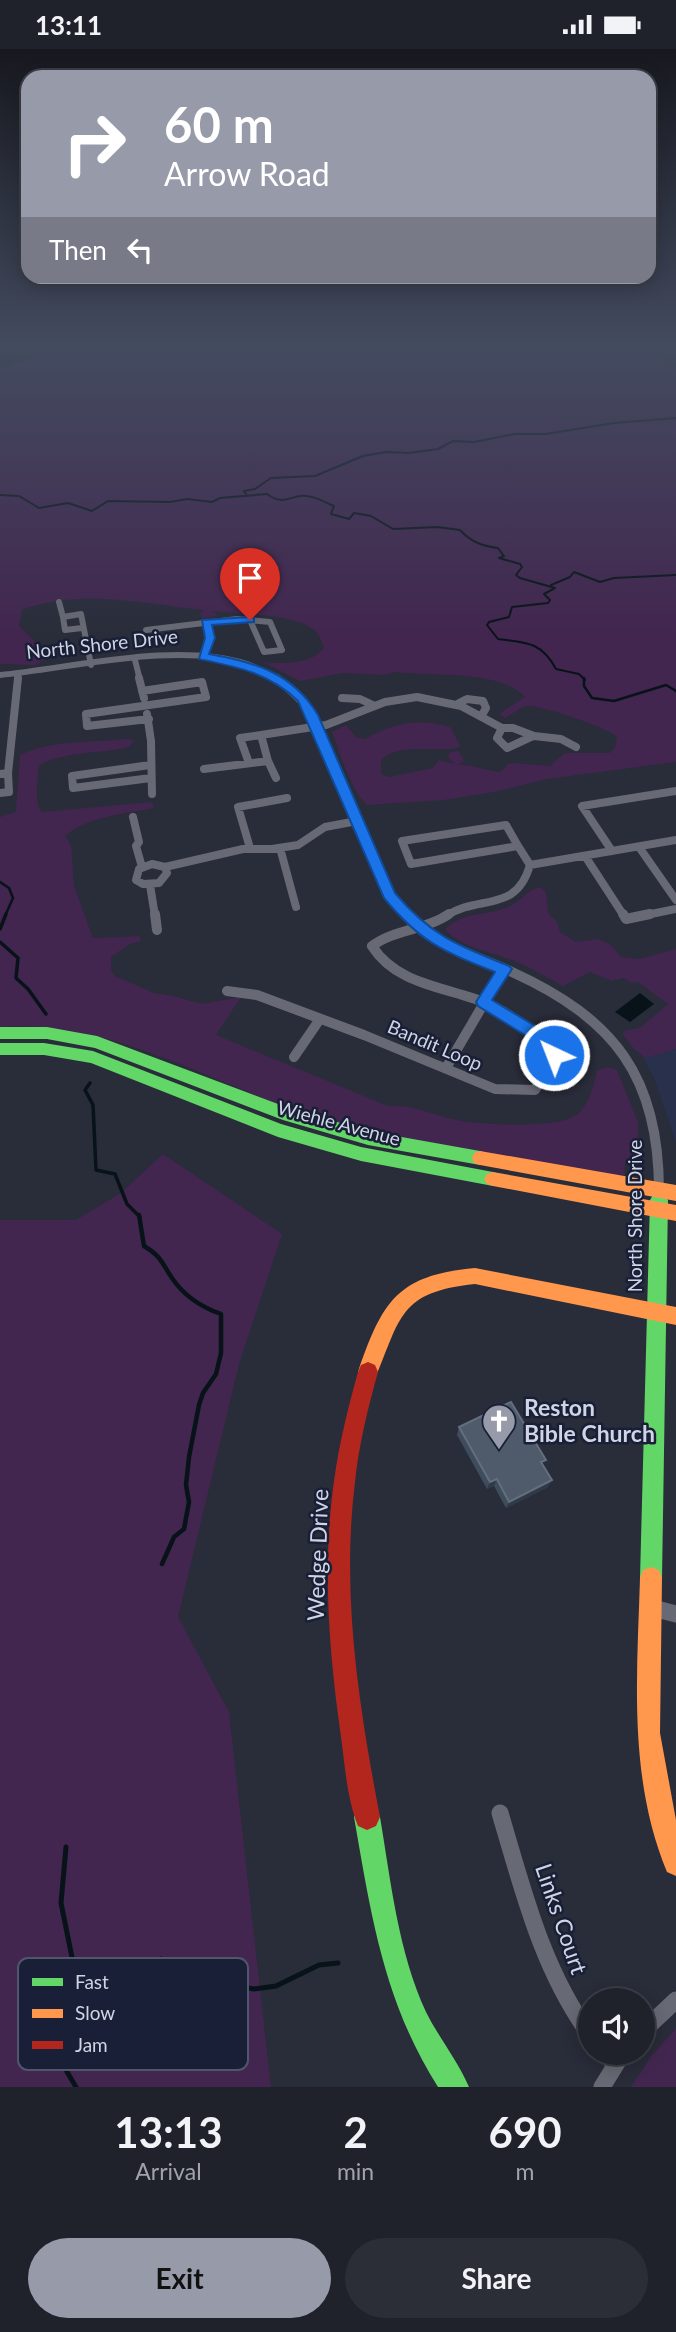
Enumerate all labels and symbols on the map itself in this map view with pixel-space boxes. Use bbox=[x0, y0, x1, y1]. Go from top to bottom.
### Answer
pin bbox=[220, 548, 280, 620]
street label: North Shore Drive bbox=[25, 624, 179, 663]
street label: Bandit Loop bbox=[385, 1014, 486, 1075]
position arrow bbox=[517, 1018, 591, 1092]
street label: Wiehle Avenue bbox=[275, 1095, 403, 1150]
street label: North Shore Drive bbox=[623, 1140, 646, 1292]
place label: Reston Bible Church bbox=[524, 1393, 655, 1447]
church icon: Reston Bible Church bbox=[480, 1402, 518, 1451]
street label: Wedge Drive bbox=[301, 1488, 333, 1622]
street label: Links Court bbox=[530, 1860, 594, 1978]
legend bbox=[18, 1958, 248, 2070]
text: Fast bbox=[75, 1970, 109, 1993]
text: Slow bbox=[75, 2001, 115, 2024]
text: Jam bbox=[75, 2033, 108, 2056]

